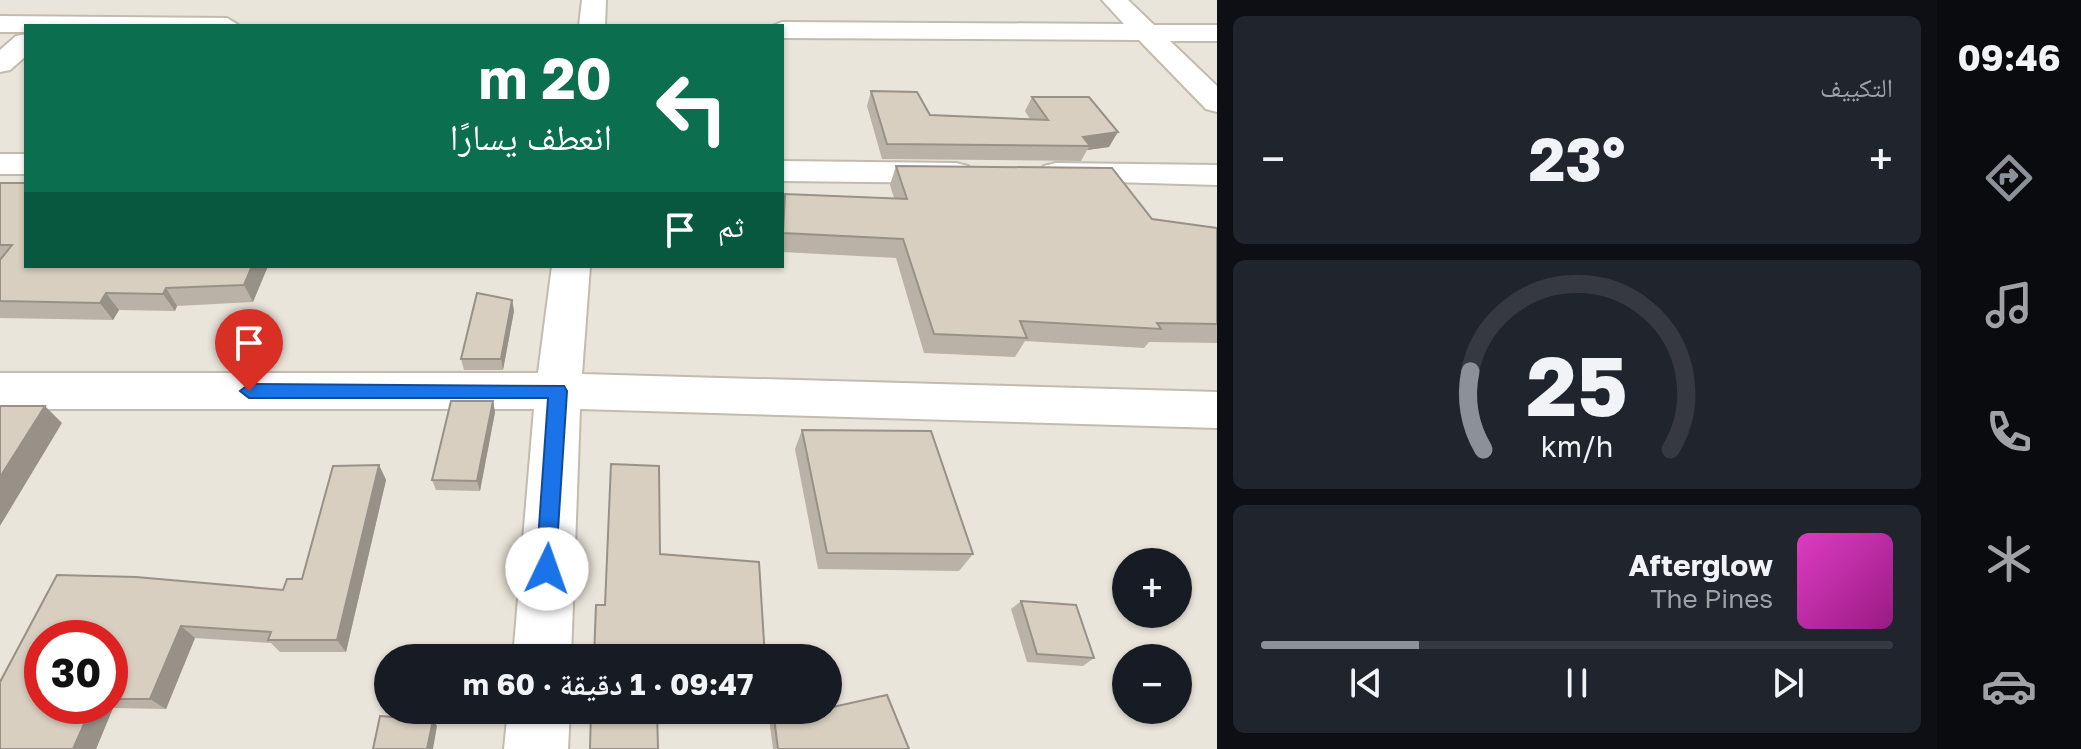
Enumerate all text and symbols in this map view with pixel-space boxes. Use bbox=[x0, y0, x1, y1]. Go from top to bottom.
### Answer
text: 09:46 bbox=[1957, 36, 2061, 79]
text: 20 m bbox=[478, 44, 612, 111]
icon: left bbox=[640, 56, 744, 160]
text: التكييف bbox=[1820, 72, 1893, 103]
text: انعطف يسارًا bbox=[450, 115, 612, 158]
text: 23° bbox=[1529, 122, 1625, 194]
text: − bbox=[1261, 132, 1285, 185]
text: + bbox=[1869, 132, 1893, 185]
icon: directions bbox=[1981, 150, 2037, 206]
icon: arrive bbox=[658, 208, 702, 252]
text: ثم bbox=[718, 208, 744, 244]
icon: music bbox=[1981, 277, 2037, 333]
pin bbox=[215, 309, 283, 391]
icon: arrive bbox=[227, 321, 271, 365]
text: 25 bbox=[1526, 334, 1628, 434]
icon: phone bbox=[1981, 404, 2037, 460]
text: km/h bbox=[1541, 430, 1613, 464]
position arrow bbox=[505, 527, 589, 611]
icon: climate bbox=[1981, 531, 2037, 587]
text: Afterglow bbox=[1629, 547, 1773, 583]
map controls bbox=[1112, 548, 1192, 724]
button: + bbox=[1112, 548, 1192, 628]
text: The Pines bbox=[1650, 583, 1773, 614]
speed limit sign: 30 bbox=[24, 620, 128, 724]
button: − bbox=[1112, 644, 1192, 724]
icon: car bbox=[1981, 658, 2037, 714]
icon: previous bbox=[1344, 661, 1388, 705]
icon: pause bbox=[1555, 661, 1599, 705]
icon: next bbox=[1766, 661, 1810, 705]
text: 09:47 · 1 دقيقة · 60 m bbox=[463, 666, 753, 702]

